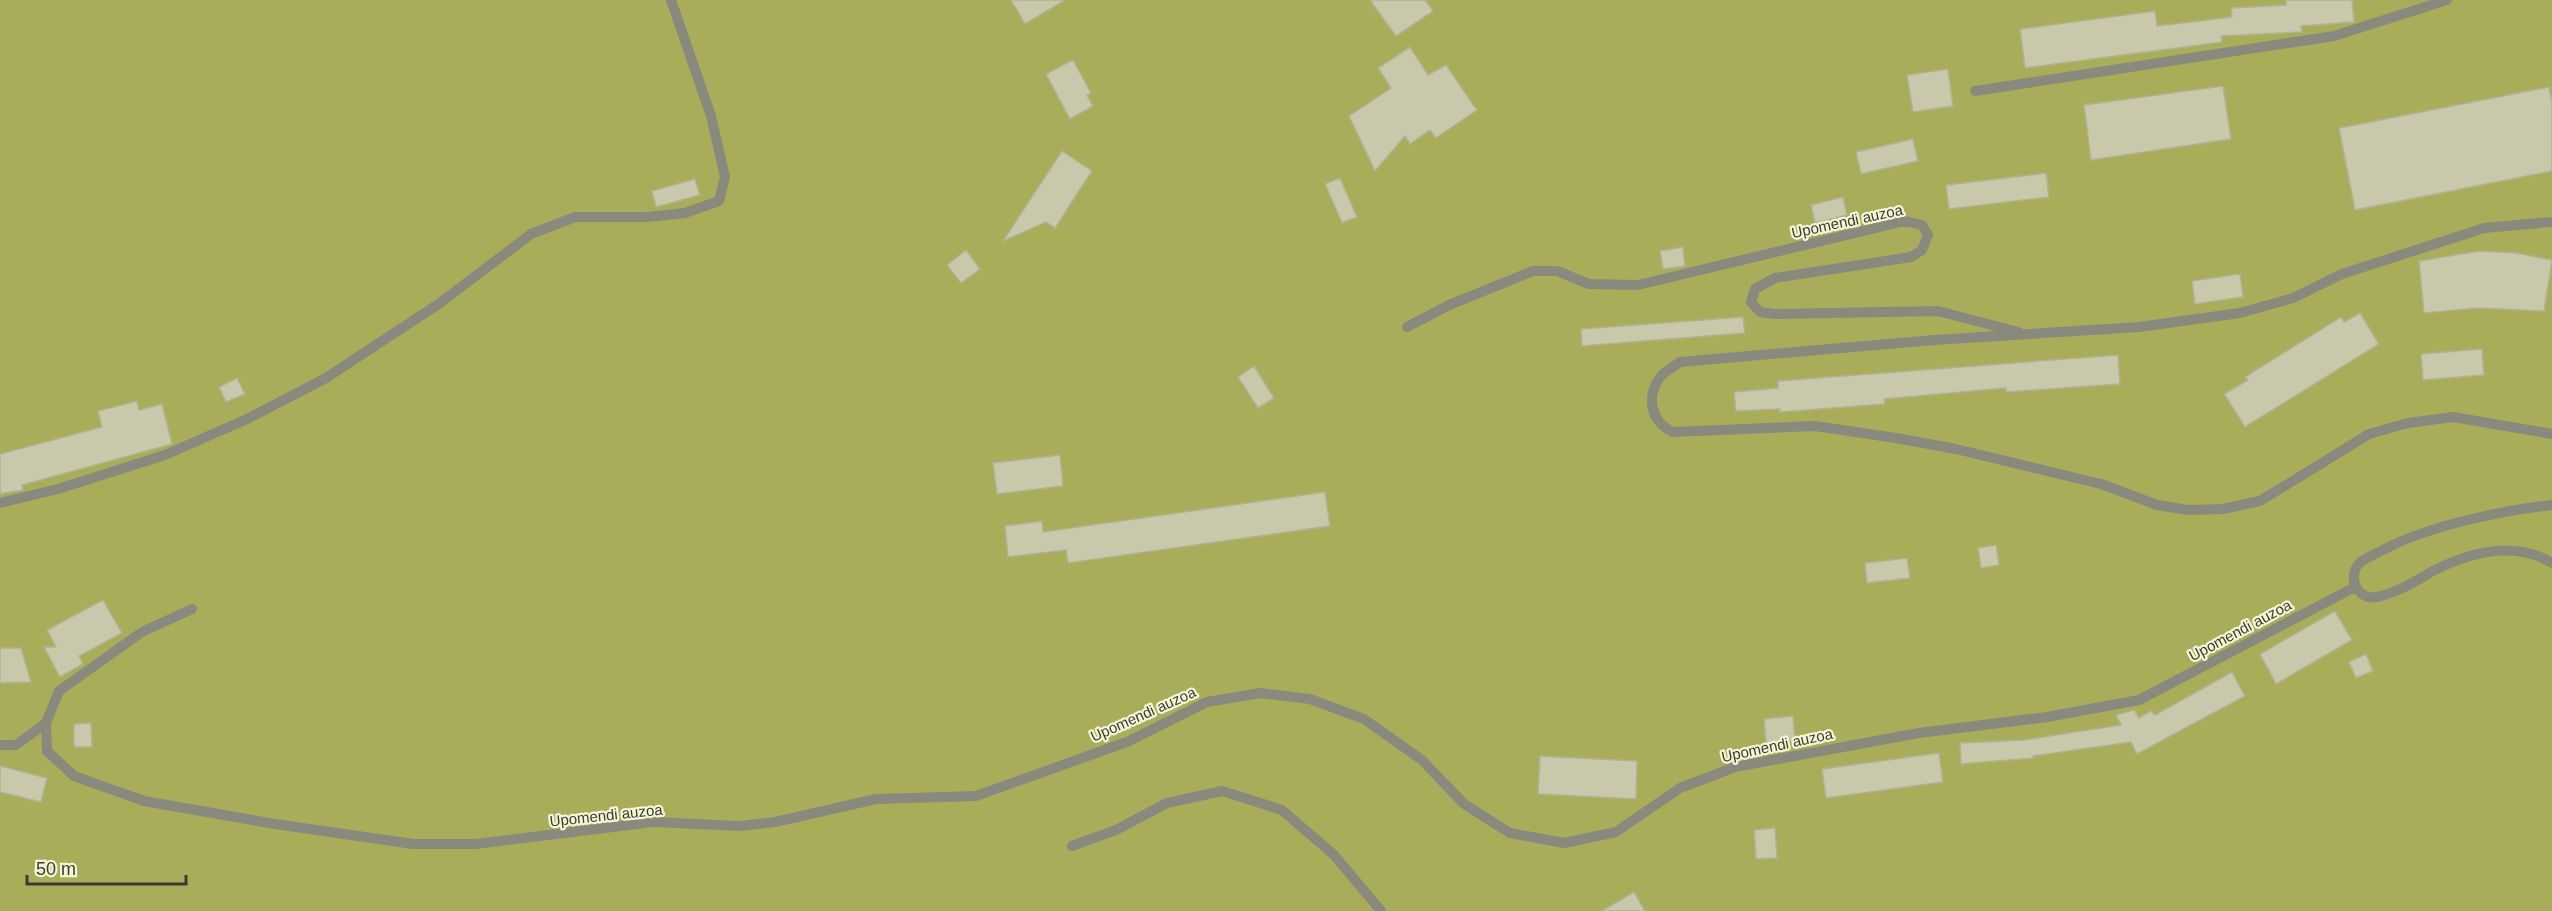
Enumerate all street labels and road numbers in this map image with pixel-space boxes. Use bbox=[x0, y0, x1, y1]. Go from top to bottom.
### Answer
street label: Upomendi auzoa bbox=[1790, 201, 1905, 241]
street label: Upomendi auzoa bbox=[2186, 596, 2295, 664]
street label: Upomendi auzoa bbox=[1088, 683, 1199, 745]
street label: Upomendi auzoa bbox=[1720, 725, 1835, 765]
street label: Upomendi auzoa bbox=[549, 801, 664, 829]

